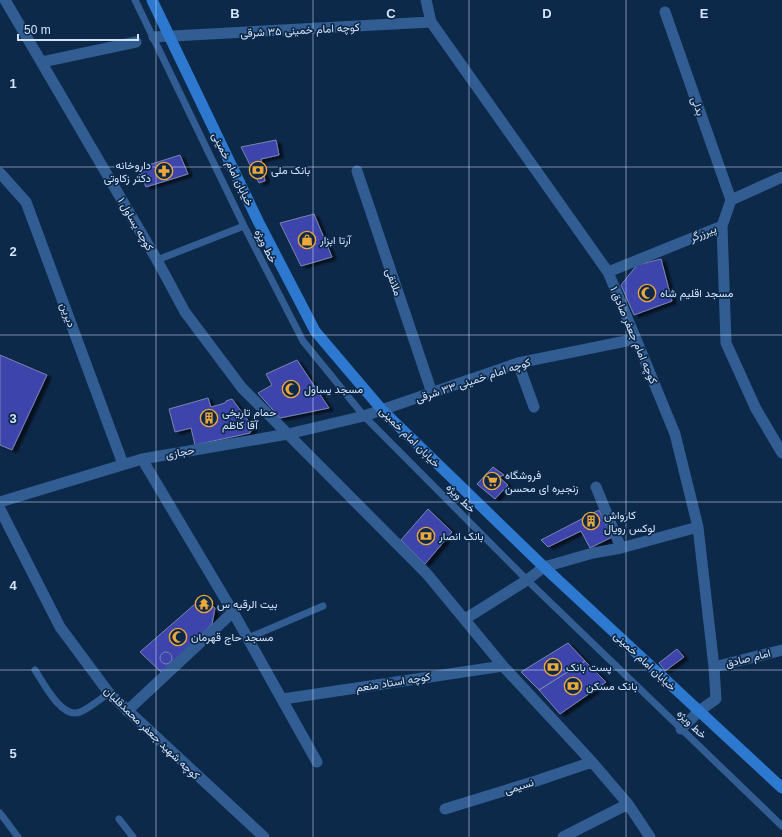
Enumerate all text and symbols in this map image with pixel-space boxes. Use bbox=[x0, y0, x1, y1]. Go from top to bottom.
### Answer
text: B bbox=[230, 6, 240, 21]
text: C bbox=[386, 6, 396, 21]
text: D bbox=[542, 6, 552, 21]
text: E bbox=[700, 6, 709, 21]
scale bar bbox=[18, 16, 138, 42]
street label: کوچه امام خمینی ۳۵ شرقی bbox=[240, 21, 360, 41]
text: 50 m bbox=[24, 23, 51, 37]
text: 1 bbox=[9, 76, 17, 91]
street label: بدلی bbox=[688, 95, 707, 117]
street label: خیابان امام خمینی bbox=[208, 130, 256, 209]
place label: داروخانه دکتر زکاوتی bbox=[104, 159, 151, 185]
bank icon: بانک ملی bbox=[248, 160, 268, 180]
pharmacy icon: داروخانه دکتر زکاوتی bbox=[154, 161, 174, 181]
place label: بانک ملی bbox=[271, 164, 310, 177]
street label: کوچه یساول ۱ bbox=[114, 195, 156, 254]
street label: پیرزرگر bbox=[687, 222, 719, 246]
street label: خط ویژه bbox=[252, 227, 280, 265]
shop icon: آرتا ابزار bbox=[297, 230, 317, 250]
place label: آرتا ابزار bbox=[319, 234, 352, 247]
text: 2 bbox=[9, 244, 17, 259]
street label: ملانقی bbox=[383, 267, 404, 298]
mosque icon: مسجد اقلیم شاه bbox=[637, 283, 657, 303]
street label: کوچه امام جعفر صادق ۱ bbox=[606, 285, 660, 386]
place label: مسجد اقلیم شاه bbox=[660, 287, 733, 301]
street label: دیرین bbox=[57, 301, 78, 329]
street label: کوچه امام خمینی ۳۳ شرقی bbox=[414, 356, 533, 406]
mosque icon: مسجد یساول bbox=[281, 379, 301, 399]
place label: مسجد یساول bbox=[304, 383, 363, 396]
street label: خیابان امام خمینی bbox=[376, 404, 443, 471]
place label: حمام تاریخی آقا کاظم bbox=[222, 406, 277, 433]
building icon: حمام تاریخی آقا کاظم bbox=[199, 408, 219, 428]
text: 3 bbox=[9, 411, 17, 426]
street label: حجازی bbox=[165, 444, 196, 461]
place label: فروشگاه زنجیره ای محسن bbox=[505, 469, 579, 495]
supermarket icon: فروشگاه زنجیره ای محسن bbox=[482, 471, 502, 491]
street label: خط ویژه bbox=[443, 481, 478, 516]
place label: کارواش لوکس رویال bbox=[604, 509, 655, 535]
building icon: کارواش لوکس رویال bbox=[581, 511, 601, 531]
bank icon: بانک انصار bbox=[416, 526, 436, 546]
place label: بانک انصار bbox=[438, 530, 483, 543]
text: 4 bbox=[9, 578, 17, 593]
temple icon: بیت الرقیه س bbox=[194, 594, 214, 614]
place label: بیت الرقیه س bbox=[217, 598, 278, 611]
mosque icon: مسجد حاج قهرمان bbox=[168, 627, 188, 647]
street label: خیابان امام خمینی bbox=[610, 629, 678, 694]
place label: مسجد حاج قهرمان bbox=[191, 631, 273, 645]
street label: امام صادق bbox=[724, 647, 772, 671]
bank icon: پست بانک bbox=[543, 657, 563, 677]
place label: پست بانک bbox=[566, 661, 612, 675]
street label: کوچه استاد منعم bbox=[355, 670, 432, 696]
bank icon: بانک مسکن bbox=[563, 676, 583, 696]
place label: بانک مسکن bbox=[586, 680, 637, 693]
street label: کوچه شهید جعفر محمدقلیان bbox=[100, 684, 202, 783]
street label: خط ویژه bbox=[674, 707, 709, 742]
text: 5 bbox=[9, 746, 17, 761]
street label: نسیمی bbox=[503, 776, 535, 797]

